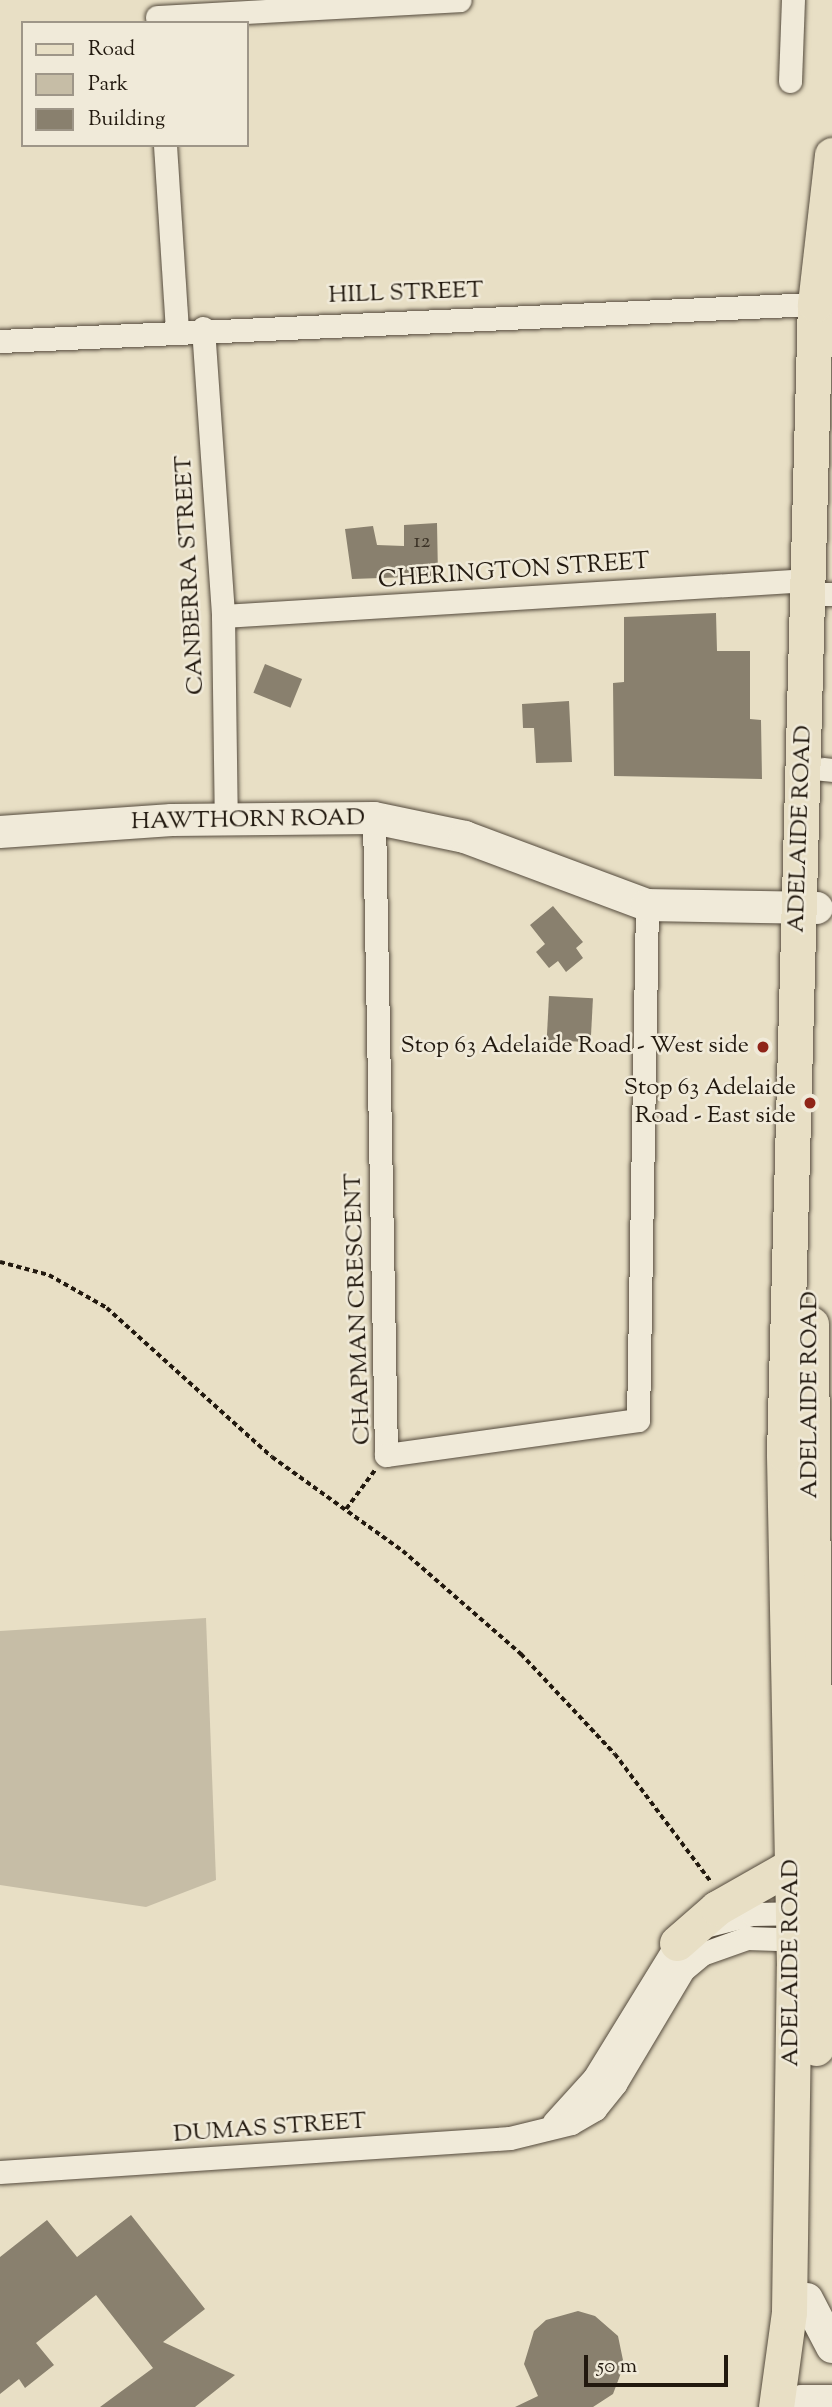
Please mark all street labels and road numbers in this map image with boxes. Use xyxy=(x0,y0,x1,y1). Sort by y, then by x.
street label: HILL STREET xyxy=(328,277,484,311)
street label: CANBERRA STREET xyxy=(170,454,212,696)
street label: CHERINGTON STREET xyxy=(377,548,651,596)
street label: ADELAIDE ROAD xyxy=(783,725,819,933)
street label: HAWTHORN ROAD xyxy=(131,805,365,837)
street label: CHAPMAN CRESCENT xyxy=(340,1173,378,1445)
street label: ADELAIDE ROAD xyxy=(797,1291,825,1499)
street label: ADELAIDE ROAD xyxy=(778,1859,806,2067)
street label: DUMAS STREET xyxy=(173,2108,367,2150)

